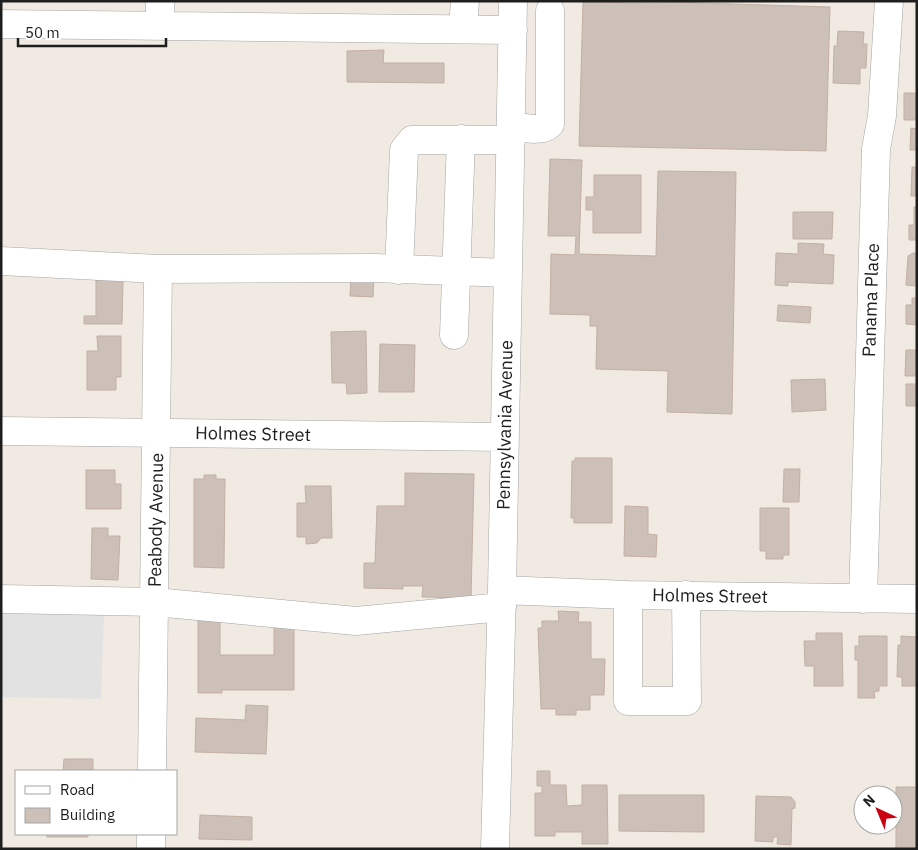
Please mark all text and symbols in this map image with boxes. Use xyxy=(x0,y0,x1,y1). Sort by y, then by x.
scale bar xyxy=(18,15,165,47)
text: 50 m xyxy=(25,23,60,42)
street label: Panama Place xyxy=(857,243,884,357)
street label: Pennsylvania Avenue xyxy=(492,340,517,510)
street label: Holmes Street xyxy=(195,421,311,446)
street label: Peabody Avenue xyxy=(143,453,168,587)
street label: Holmes Street xyxy=(652,583,768,608)
legend xyxy=(15,770,178,835)
text: Road xyxy=(60,780,95,799)
north arrow xyxy=(853,785,903,835)
text: N xyxy=(859,791,879,811)
text: Building xyxy=(60,805,115,824)

